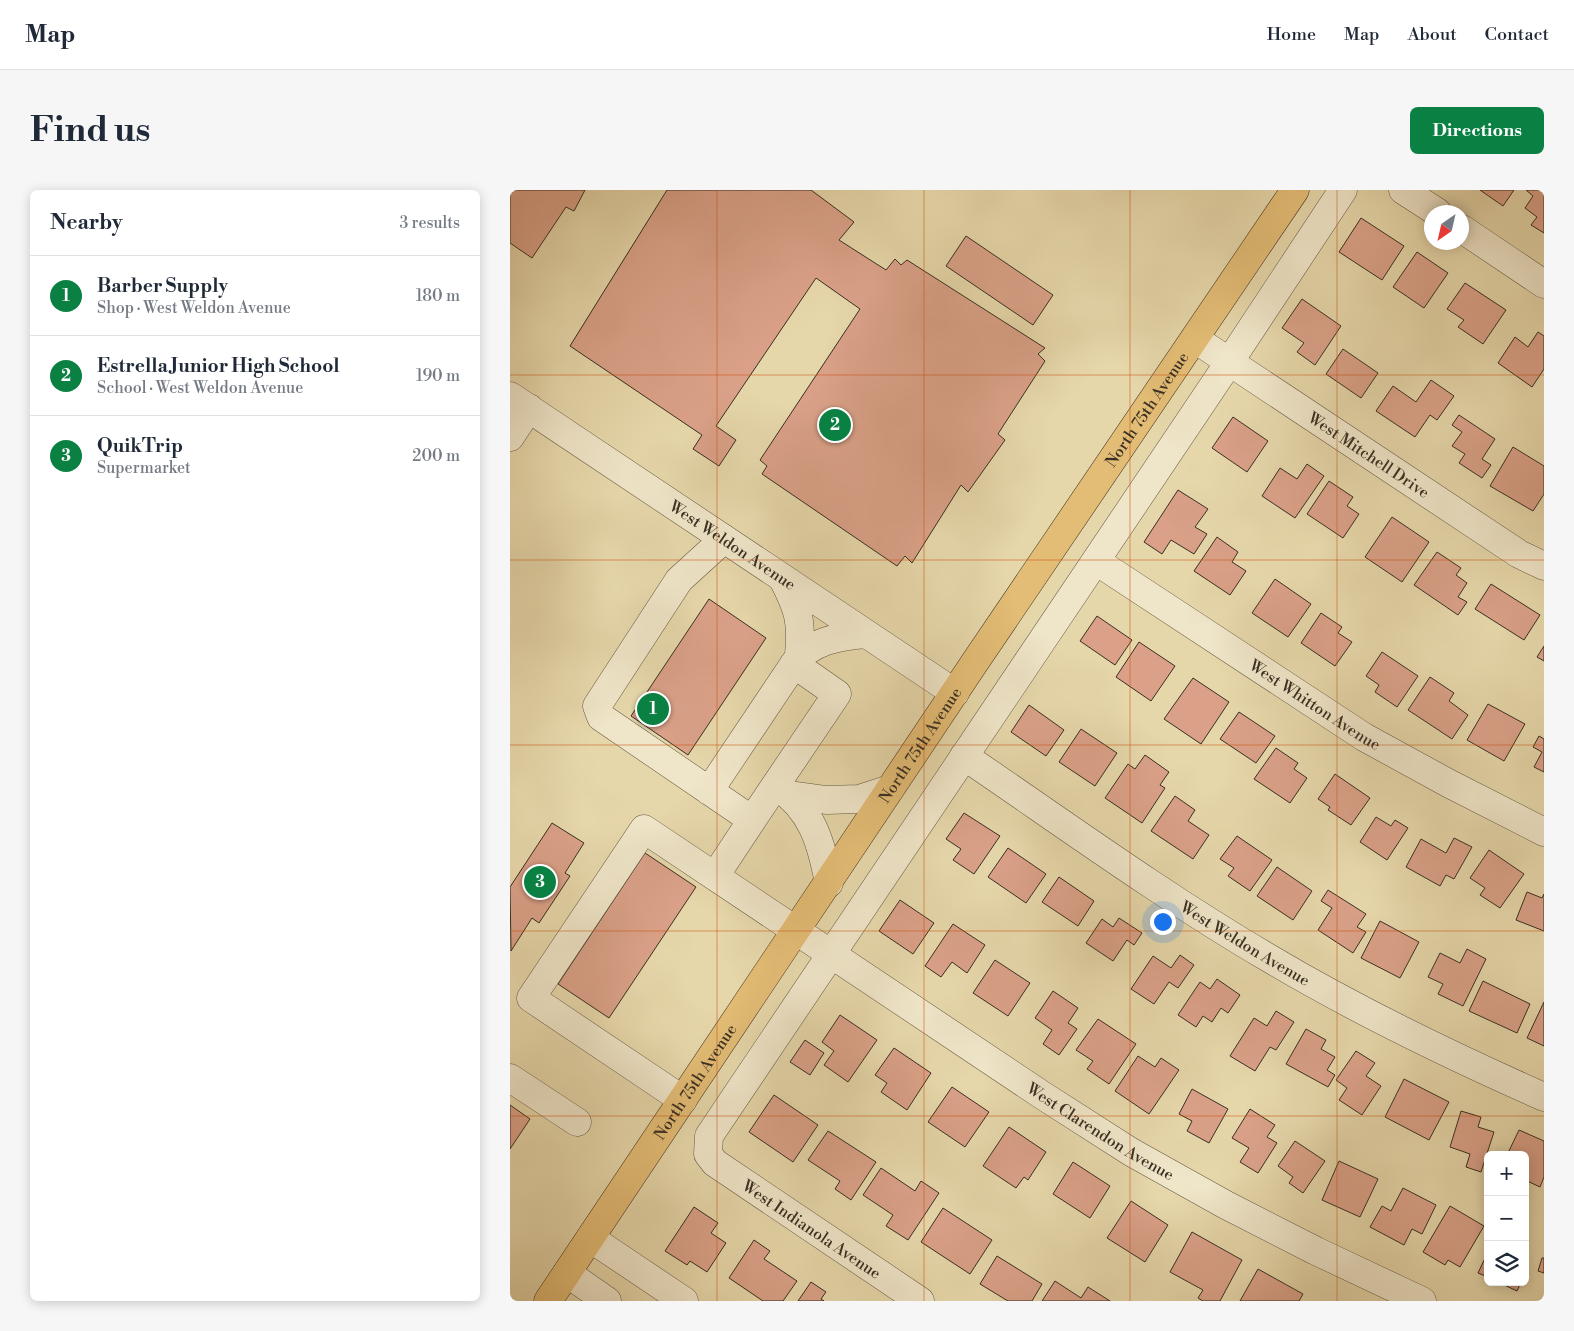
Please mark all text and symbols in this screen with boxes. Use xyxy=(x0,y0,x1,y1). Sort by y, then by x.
text: Map xyxy=(25,20,75,50)
text: Home xyxy=(1267,23,1316,46)
text: Map xyxy=(1344,23,1380,46)
text: About xyxy=(1408,23,1457,46)
text: Contact xyxy=(1485,23,1549,46)
button: Directions xyxy=(1410,107,1544,154)
text: Find us xyxy=(30,109,150,152)
north arrow xyxy=(1424,205,1469,250)
text: Nearby xyxy=(50,210,123,236)
text: 3 results xyxy=(399,213,460,233)
text: Barber Supply xyxy=(97,274,228,298)
text: 1 xyxy=(62,286,70,306)
text: 180 m xyxy=(416,286,460,306)
text: Shop · West Weldon Avenue xyxy=(97,298,291,318)
street label: North 75th Avenue xyxy=(1101,348,1193,471)
text: Estrella Junior High School xyxy=(97,354,340,378)
text: 2 xyxy=(61,366,71,386)
text: 190 m xyxy=(416,366,460,386)
text: School · West Weldon Avenue xyxy=(97,378,303,398)
pin: 2 xyxy=(819,406,851,444)
street label: West Mitchell Drive xyxy=(1303,407,1433,503)
text: QuikTrip xyxy=(97,434,183,458)
text: 3 xyxy=(61,446,71,466)
text: 200 m xyxy=(412,446,460,466)
text: Supermarket xyxy=(97,458,191,478)
street label: West Weldon Avenue xyxy=(665,496,799,595)
street label: West Whitton Avenue xyxy=(1244,655,1384,755)
street label: North 75th Avenue xyxy=(875,684,966,807)
pin: 1 xyxy=(637,690,669,728)
pin: 3 xyxy=(524,863,556,901)
street label: West Weldon Avenue xyxy=(1176,896,1313,991)
your location xyxy=(1150,909,1176,935)
street label: North 75th Avenue xyxy=(650,1020,741,1144)
street label: West Clarendon Avenue xyxy=(1022,1078,1177,1185)
map controls xyxy=(1484,1151,1529,1286)
button: + xyxy=(1484,1151,1529,1196)
street label: West Indianola Avenue xyxy=(737,1175,885,1284)
button: − xyxy=(1484,1196,1529,1241)
button: layers xyxy=(1484,1241,1529,1286)

